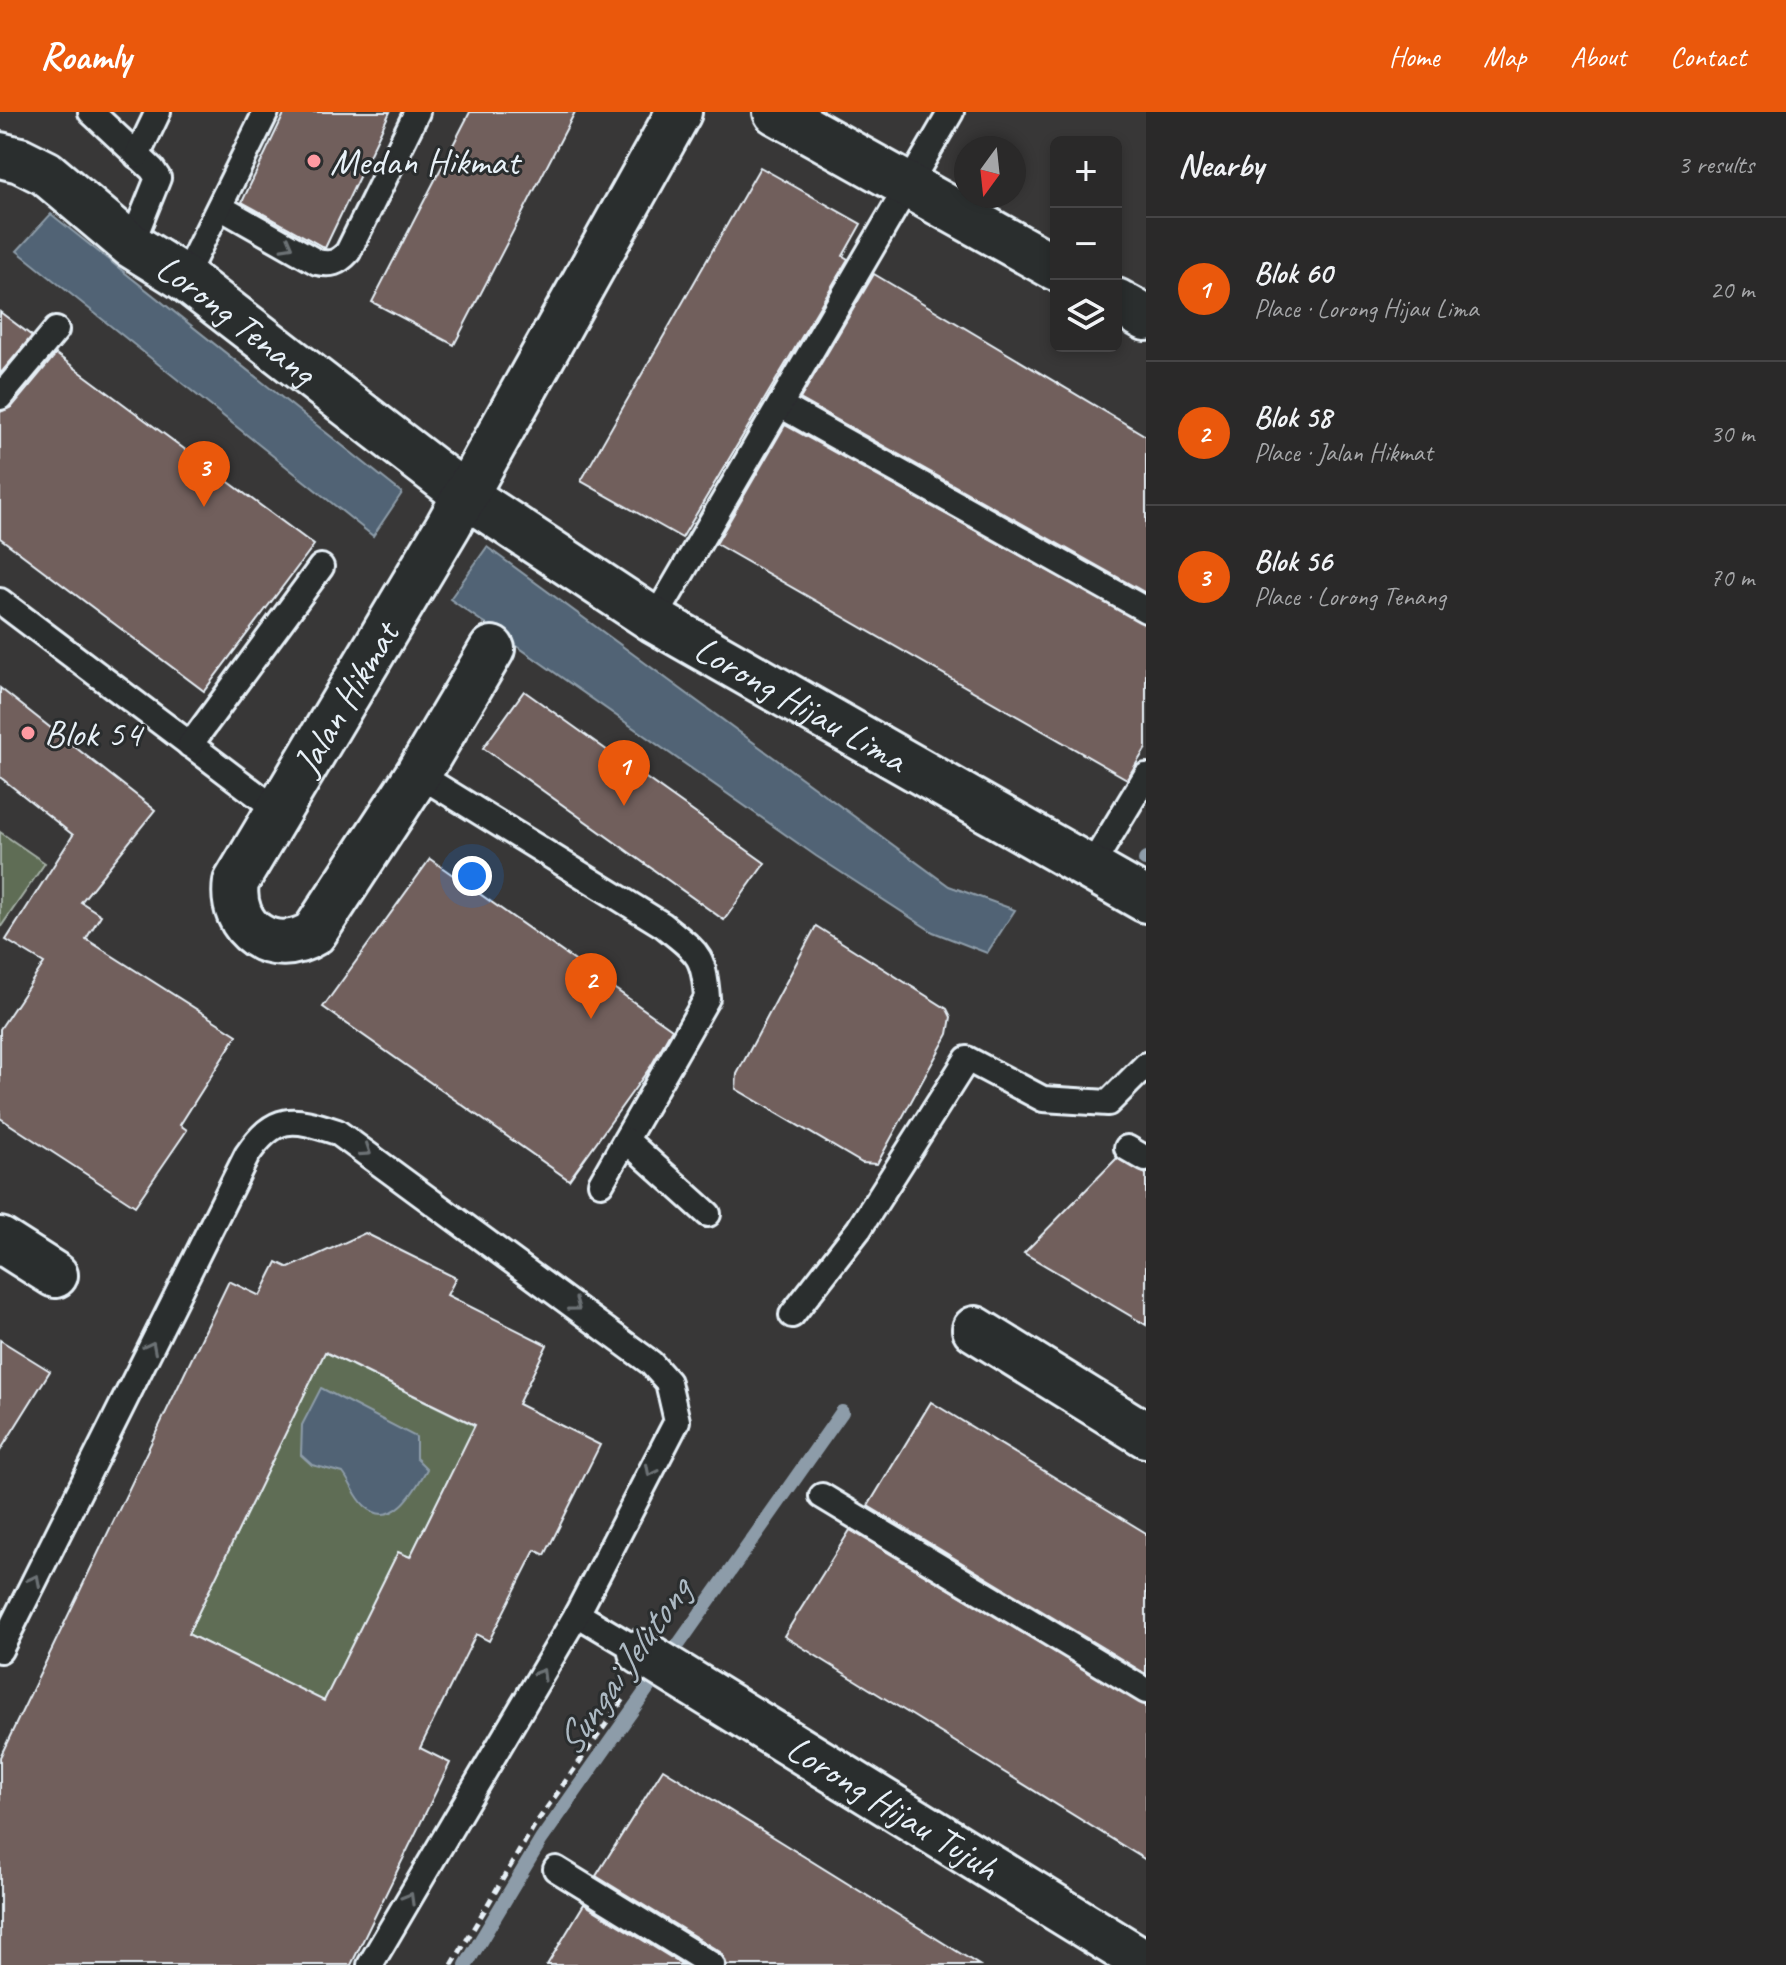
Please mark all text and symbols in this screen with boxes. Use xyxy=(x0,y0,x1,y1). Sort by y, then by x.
text: Roamly xyxy=(40,33,131,80)
text: Home xyxy=(1389,39,1439,74)
text: Map xyxy=(1483,39,1526,74)
text: About xyxy=(1570,39,1626,74)
text: Contact xyxy=(1670,39,1746,74)
north arrow xyxy=(954,136,1026,208)
map controls xyxy=(1050,136,1122,352)
button: + xyxy=(1050,136,1122,208)
place label: Medan Hikmat xyxy=(330,138,522,185)
text: Nearby xyxy=(1178,143,1264,186)
text: 3 results xyxy=(1678,148,1754,181)
marker: Medan Hikmat xyxy=(305,152,323,170)
button: − xyxy=(1050,208,1122,280)
one-way arrow xyxy=(279,235,293,251)
street label: Lorong Tenang xyxy=(148,243,328,396)
text: Blok 60 xyxy=(1254,254,1332,292)
text: 1 xyxy=(1198,273,1210,306)
text: 20 m xyxy=(1710,273,1754,306)
button: layers xyxy=(1050,280,1122,352)
text: Place · Lorong Hijau Lima xyxy=(1254,292,1478,325)
text: Blok 58 xyxy=(1254,398,1331,436)
text: 2 xyxy=(1198,417,1210,450)
text: 30 m xyxy=(1710,417,1754,450)
text: Place · Jalan Hikmat xyxy=(1254,436,1433,469)
pin: 3 xyxy=(178,441,230,507)
text: Blok 56 xyxy=(1254,542,1332,580)
text: 3 xyxy=(1198,561,1210,594)
text: 70 m xyxy=(1710,561,1754,594)
text: Place · Lorong Tenang xyxy=(1254,580,1446,613)
street label: Jalan Hikmat xyxy=(281,611,411,784)
street label: Lorong Hijau Lima xyxy=(687,625,917,783)
place label: Blok 54 xyxy=(44,710,145,757)
marker: Blok 54 xyxy=(19,724,37,742)
pin: 1 xyxy=(598,740,650,806)
your location xyxy=(452,856,492,896)
pin: 2 xyxy=(565,953,617,1019)
one-way arrow xyxy=(357,1141,371,1156)
one-way arrow xyxy=(566,1296,581,1311)
one-way arrow xyxy=(141,1341,157,1356)
one-way arrow xyxy=(645,1463,661,1478)
water label: Sungai Jelutong xyxy=(544,1565,705,1765)
one-way arrow xyxy=(25,1573,41,1588)
one-way arrow xyxy=(531,1668,547,1683)
street label: Lorong Hijau Tujuh xyxy=(778,1724,1008,1891)
one-way arrow xyxy=(399,1892,415,1907)

